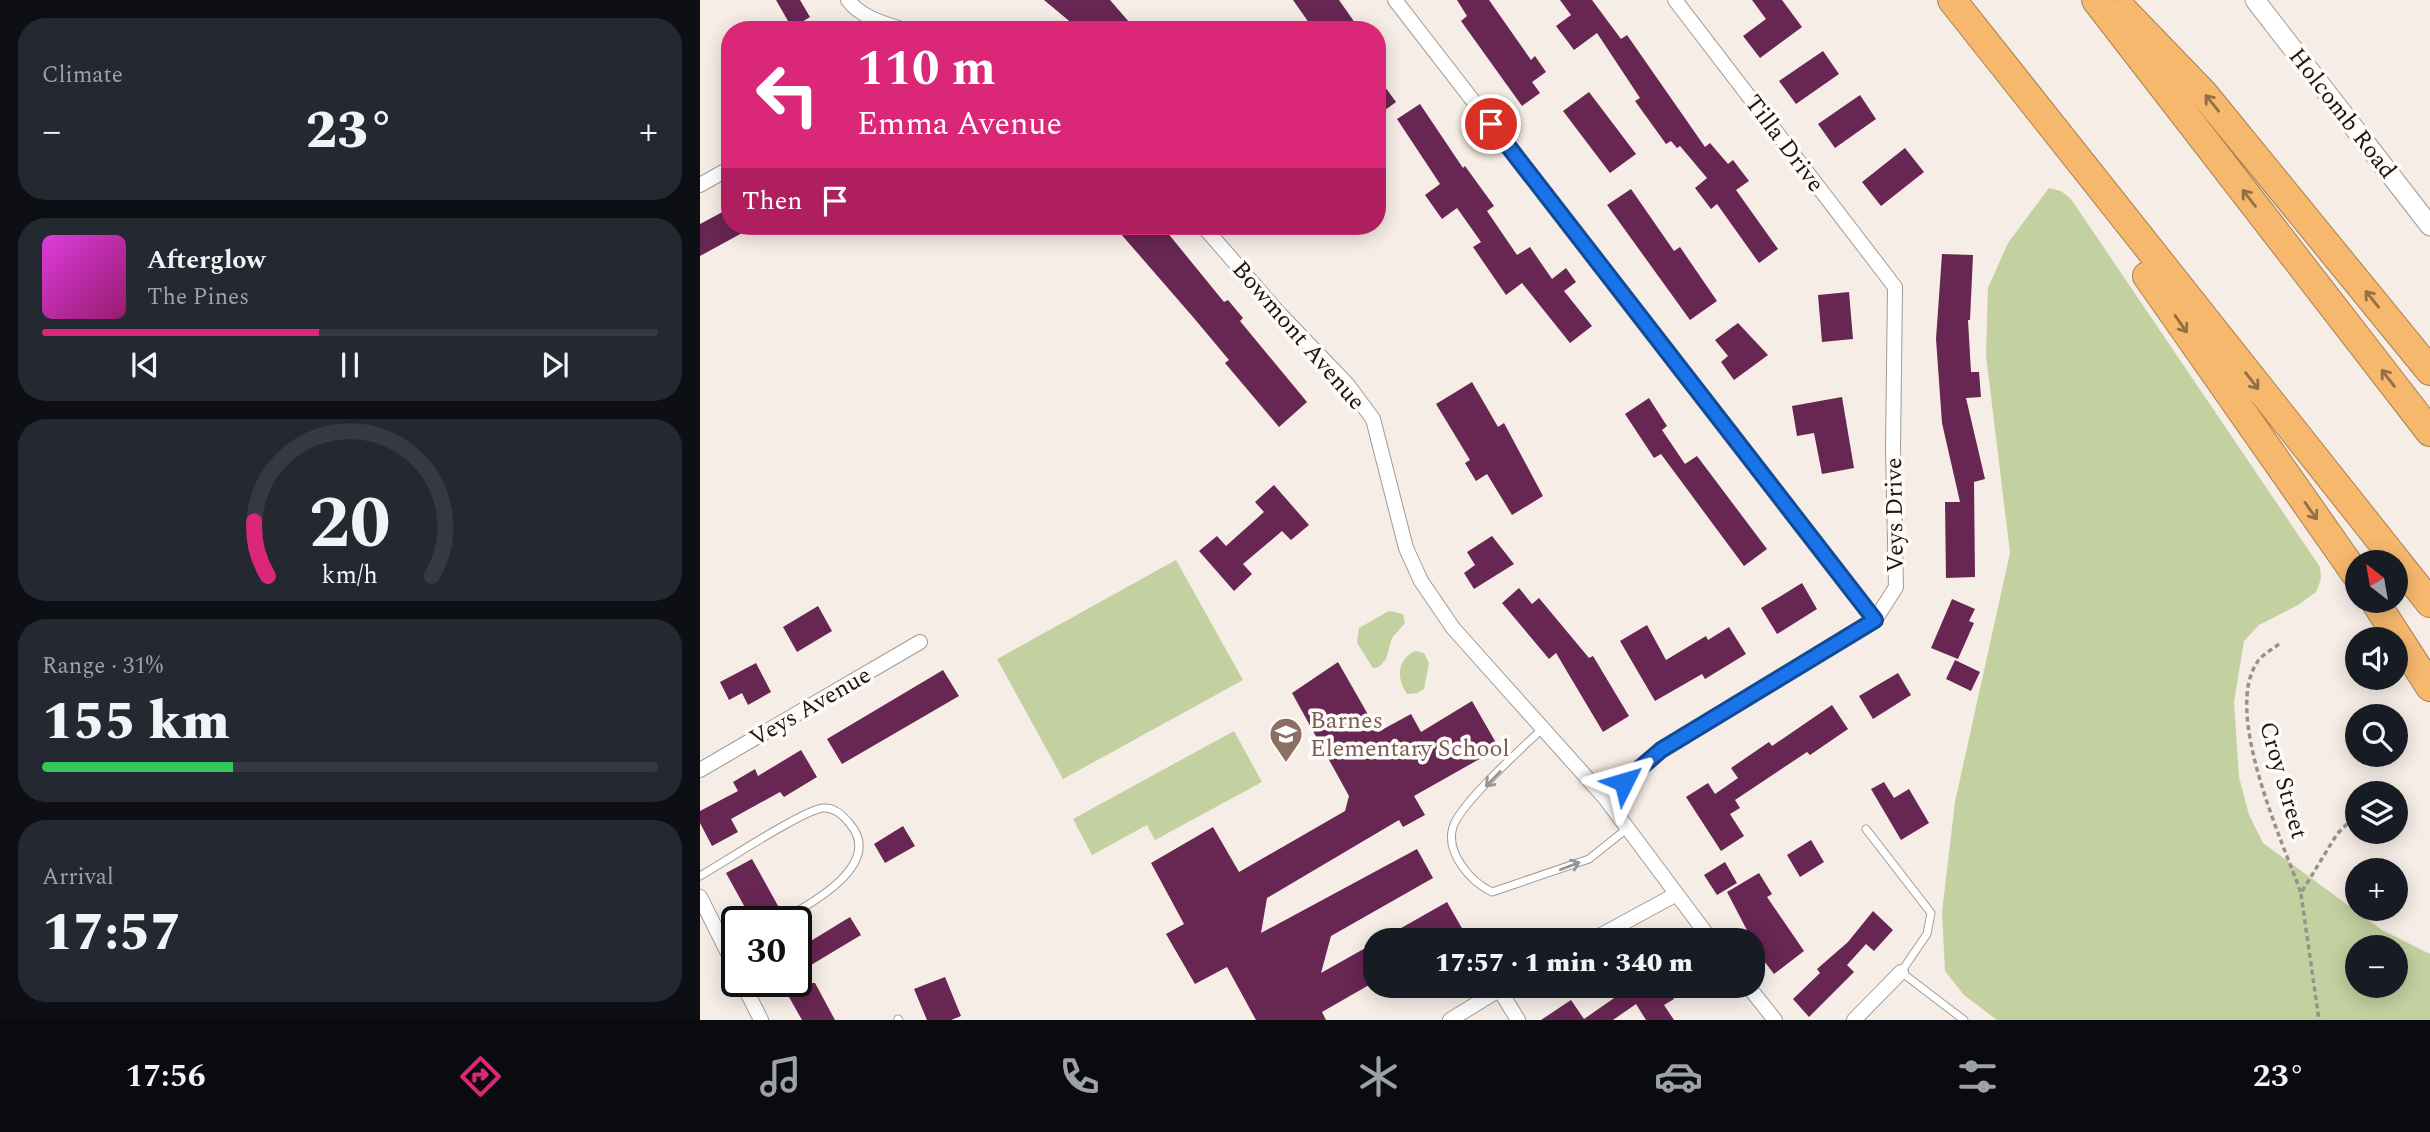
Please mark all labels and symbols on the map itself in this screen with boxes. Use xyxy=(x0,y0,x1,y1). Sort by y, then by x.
street label: Holcomb Road xyxy=(2279,40,2405,187)
street label: Tilla Drive xyxy=(1735,87,1833,200)
pin xyxy=(1461,94,1521,154)
one-way arrow xyxy=(2205,95,2220,113)
one-way arrow xyxy=(2242,189,2257,207)
street label: Bowmont Avenue xyxy=(1223,253,1374,419)
one-way arrow xyxy=(2364,290,2379,308)
one-way arrow xyxy=(2174,314,2188,334)
one-way arrow xyxy=(2381,369,2396,387)
one-way arrow xyxy=(2244,371,2259,390)
street label: Veys Drive xyxy=(1876,457,1914,573)
one-way arrow xyxy=(2304,501,2318,520)
north arrow xyxy=(2345,550,2408,612)
street label: Veys Avenue xyxy=(743,657,878,756)
place label: Barnes Elementary School xyxy=(1310,703,1510,767)
school or university icon: Barnes Elementary School xyxy=(1267,715,1305,764)
street label: Croy Street xyxy=(2249,717,2317,843)
position arrow xyxy=(1587,745,1661,819)
one-way arrow xyxy=(1485,770,1502,787)
one-way arrow xyxy=(1559,858,1580,871)
speed limit sign: 30 xyxy=(721,906,812,997)

